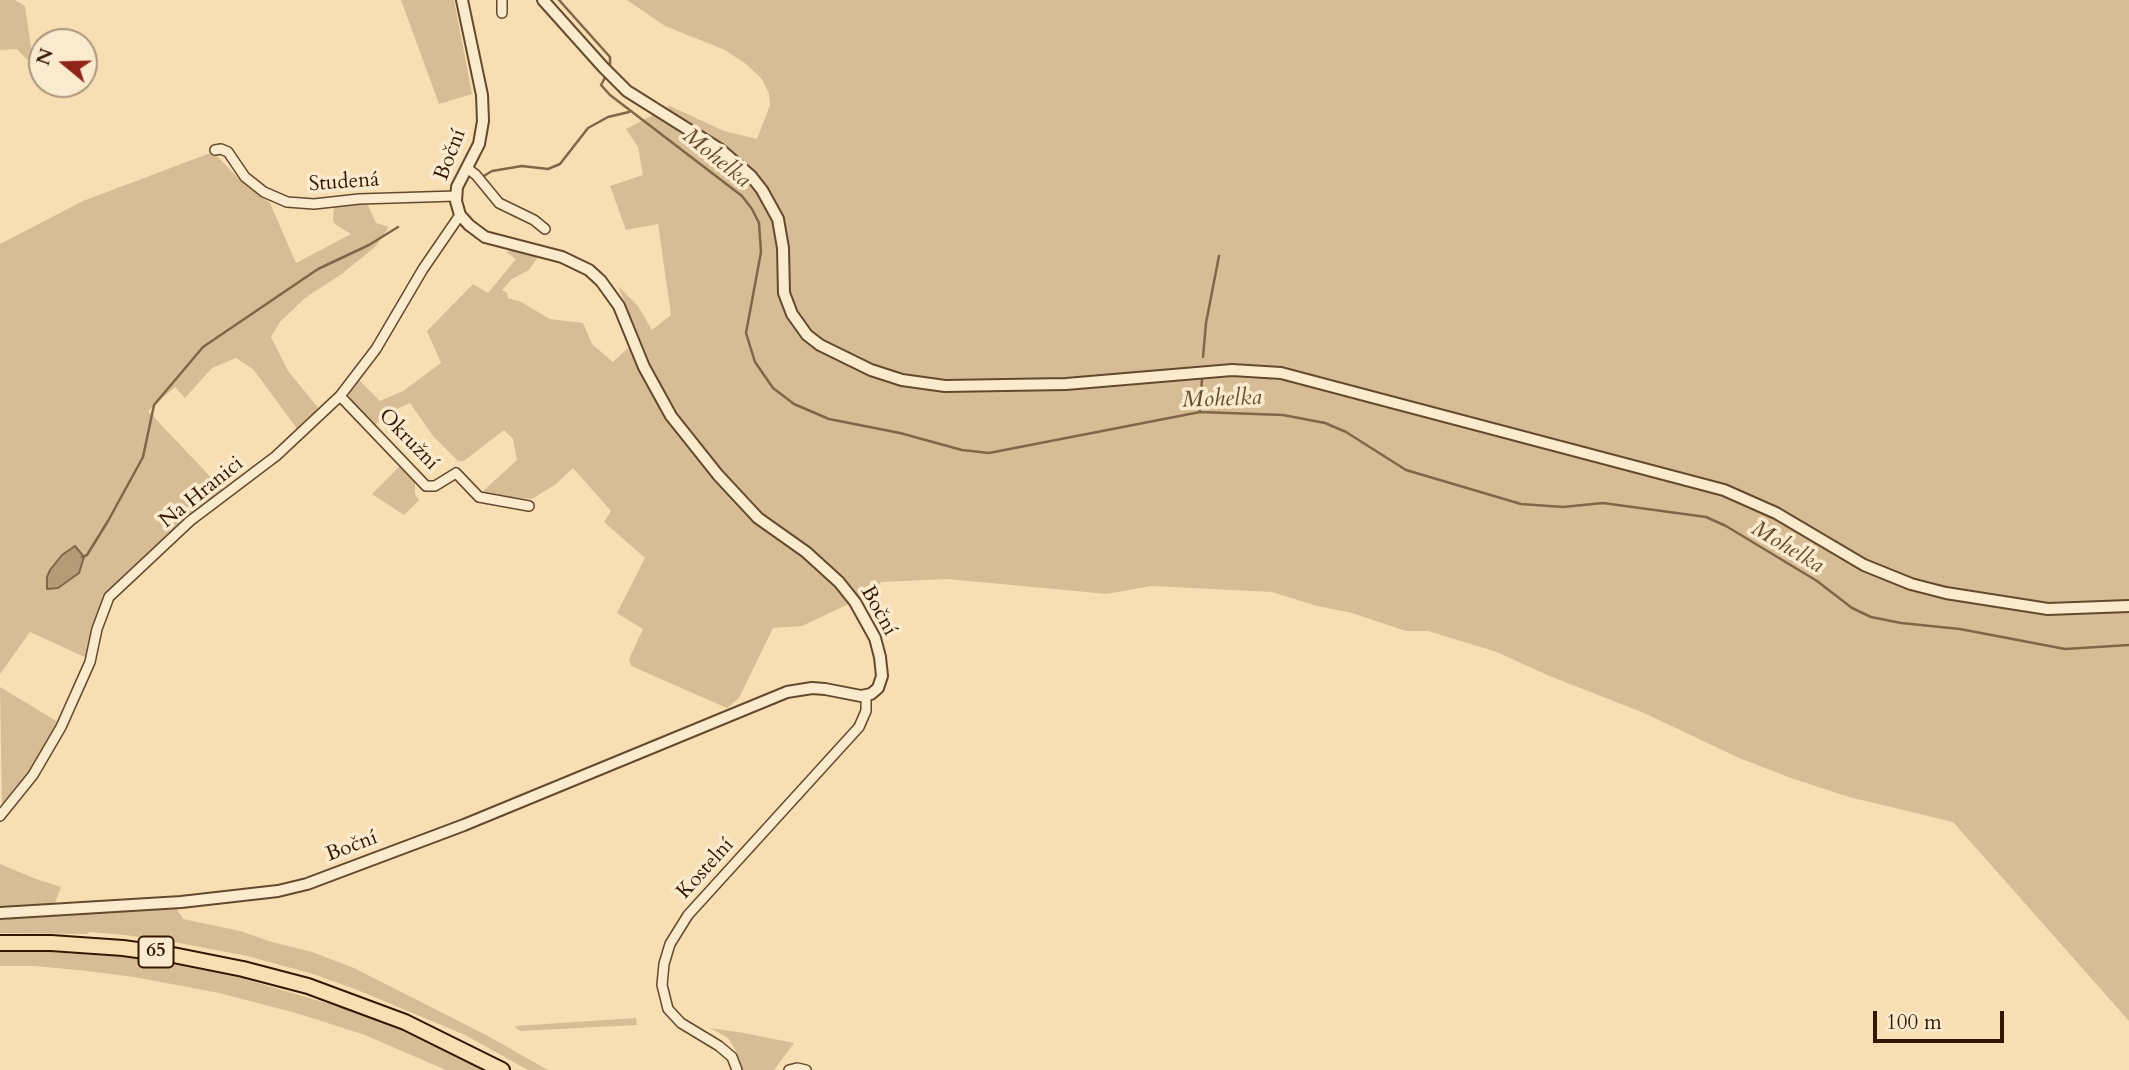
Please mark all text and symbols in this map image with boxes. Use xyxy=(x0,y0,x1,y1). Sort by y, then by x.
north arrow xyxy=(28,28,98,98)
text: N xyxy=(30,45,60,69)
water label: Mohelka xyxy=(676,123,756,195)
street label: Boční xyxy=(430,126,472,184)
street label: Studená xyxy=(308,168,380,198)
water label: Mohelka xyxy=(1182,385,1262,415)
street label: Okružní xyxy=(373,404,443,476)
street label: Na Hranici xyxy=(155,452,249,534)
water label: Mohelka xyxy=(1746,516,1828,580)
street label: Boční xyxy=(854,582,902,640)
street label: Boční xyxy=(323,826,381,868)
street label: Kostelní xyxy=(672,833,740,905)
road number: 65 xyxy=(138,936,174,968)
scale bar xyxy=(1877,996,2008,1040)
text: 100 m xyxy=(1886,1008,1942,1037)

